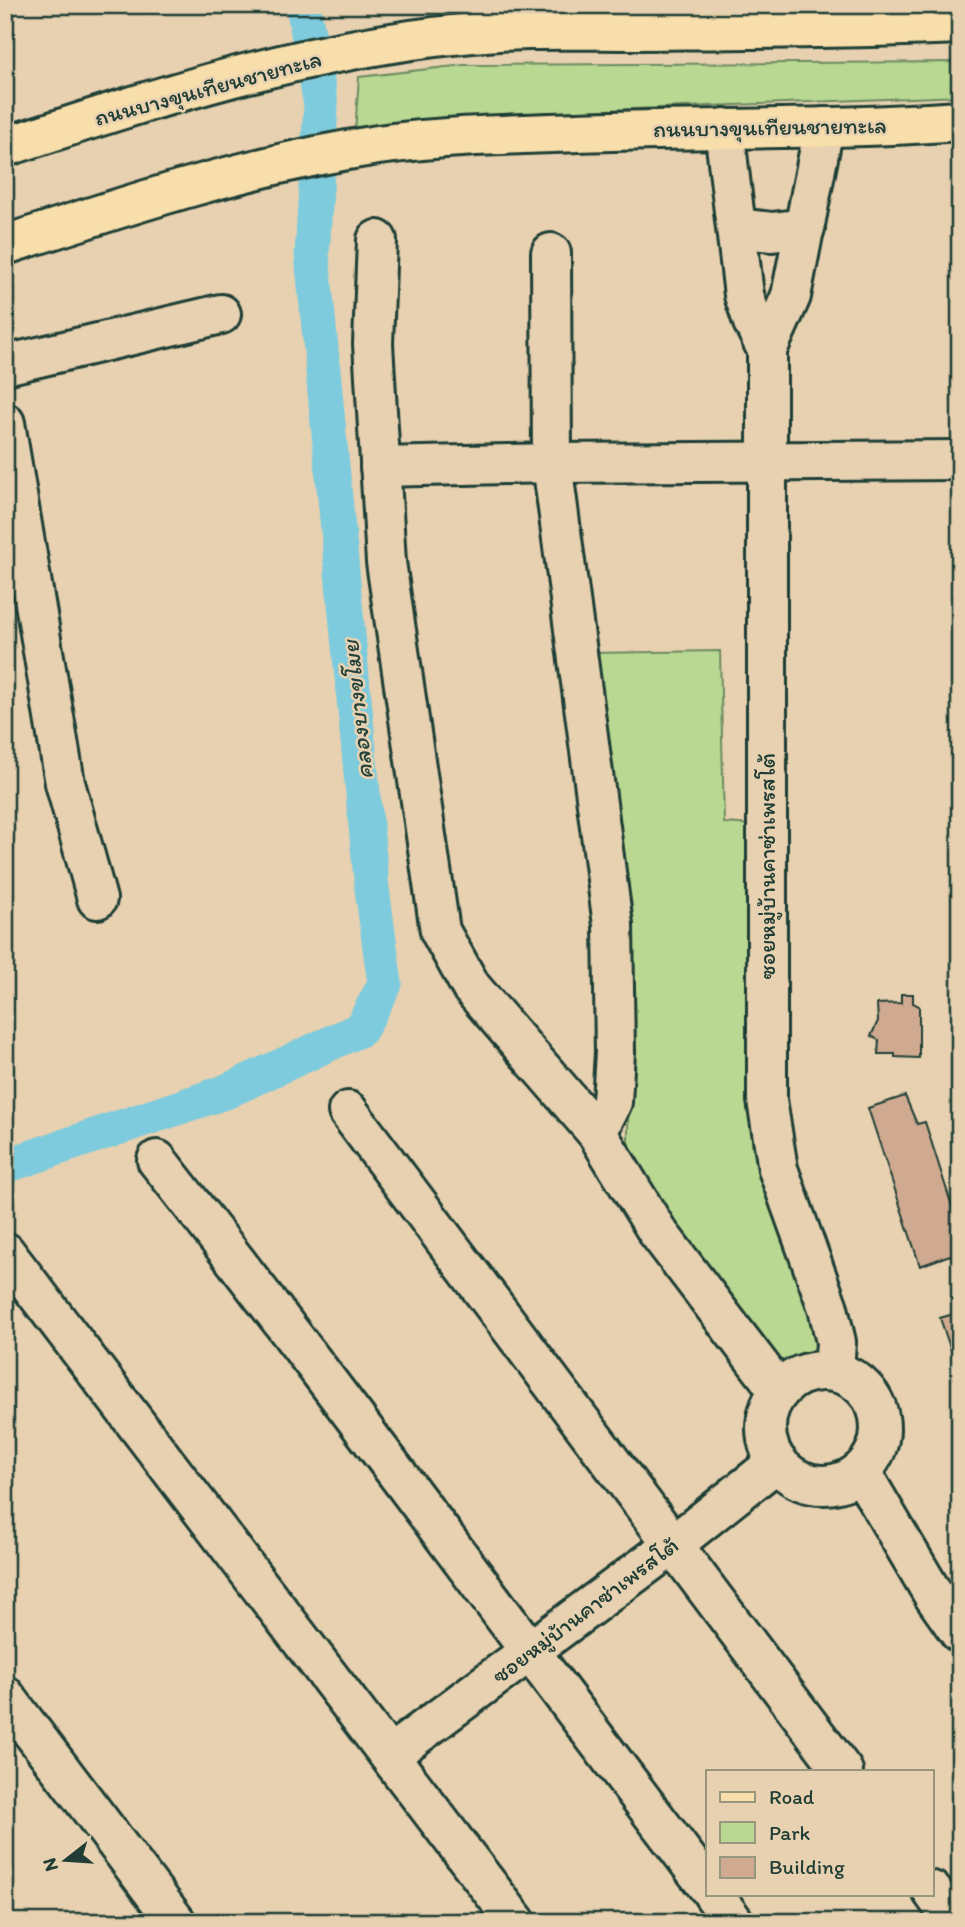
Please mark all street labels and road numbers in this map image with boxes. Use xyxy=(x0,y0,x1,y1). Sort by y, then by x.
street label: ถนนบางขุนเทียนชายทะเล xyxy=(91,44,325,134)
street label: ถนนบางขุนเทียนชายทะเล xyxy=(653,111,887,145)
street label: ซอยหมู่บ้านคาซ่าเพรสโต้ xyxy=(753,753,783,979)
street label: ซอยหมู่บ้านคาซ่าเพรสโต้ xyxy=(486,1531,685,1691)

